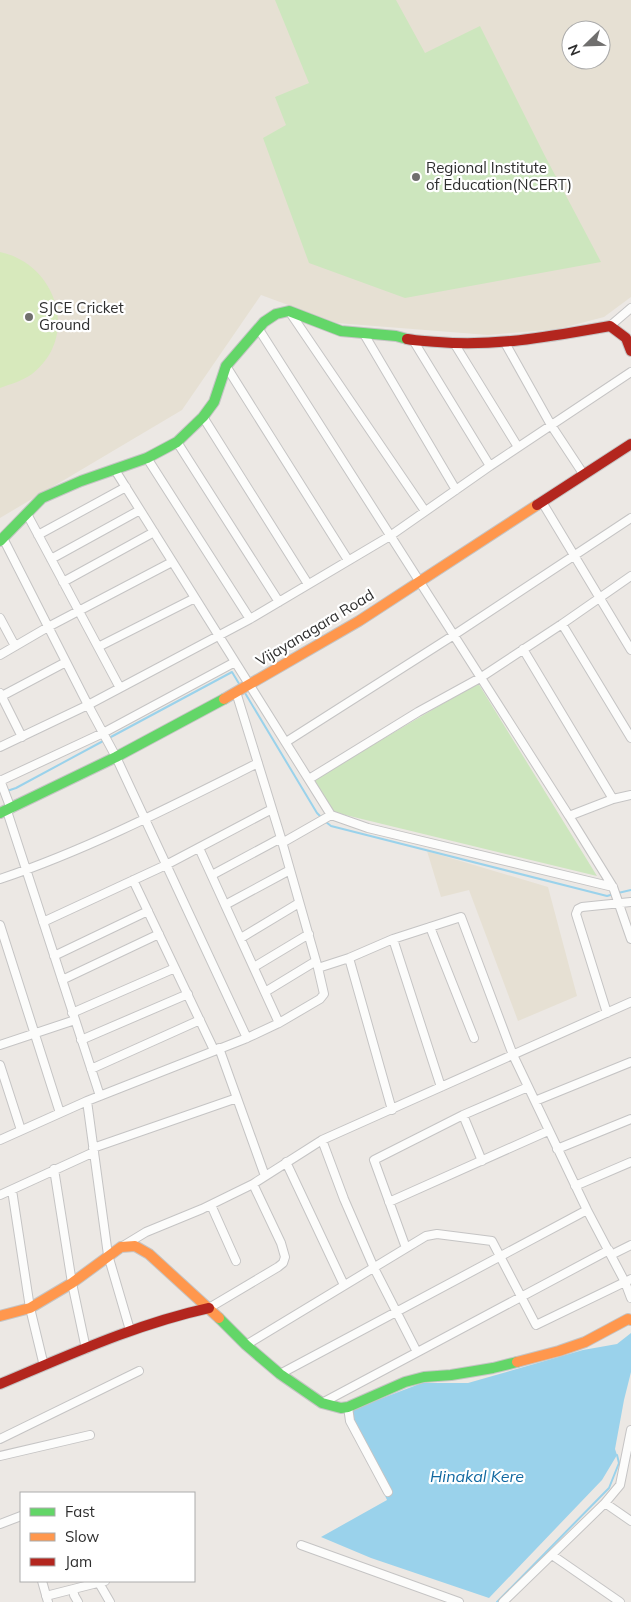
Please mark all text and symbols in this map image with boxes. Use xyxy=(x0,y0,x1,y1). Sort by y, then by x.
north arrow xyxy=(561,20,611,70)
text: N xyxy=(564,42,584,58)
place label: Regional Institute of Education(NCERT) xyxy=(426,158,572,194)
marker: Regional Institute of Education(NCERT) xyxy=(410,171,422,183)
place label: SJCE Cricket Ground xyxy=(39,298,124,334)
marker: SJCE Cricket Ground xyxy=(23,311,35,323)
street label: Vijayanagara Road xyxy=(252,585,377,670)
water label: Hinakal Kere xyxy=(430,1466,524,1486)
legend xyxy=(20,1492,195,1582)
text: Fast xyxy=(65,1502,95,1521)
text: Slow xyxy=(65,1527,99,1546)
text: Jam xyxy=(65,1552,92,1571)

